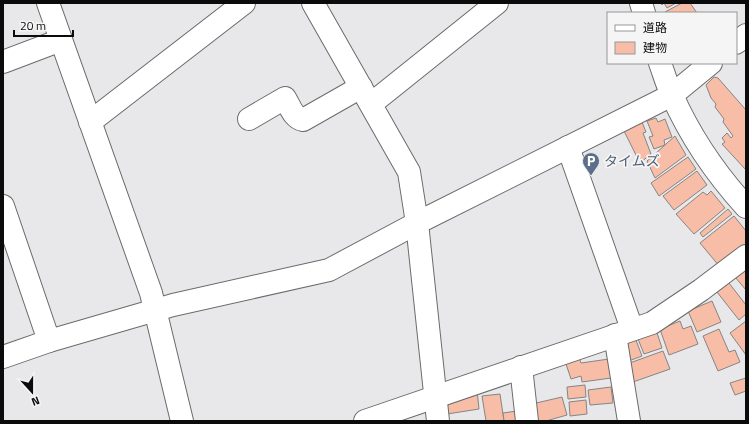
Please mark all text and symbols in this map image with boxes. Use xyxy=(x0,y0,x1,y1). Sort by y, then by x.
scale bar xyxy=(14,12,73,38)
legend xyxy=(607,12,737,64)
text: 20 m xyxy=(20,16,46,35)
text: 道路 xyxy=(643,18,667,37)
text: 建物 xyxy=(643,38,667,57)
place label: タイムズ xyxy=(604,150,660,171)
parking icon: タイムズ xyxy=(581,151,601,176)
north arrow xyxy=(12,372,52,412)
text: N xyxy=(29,393,42,410)

